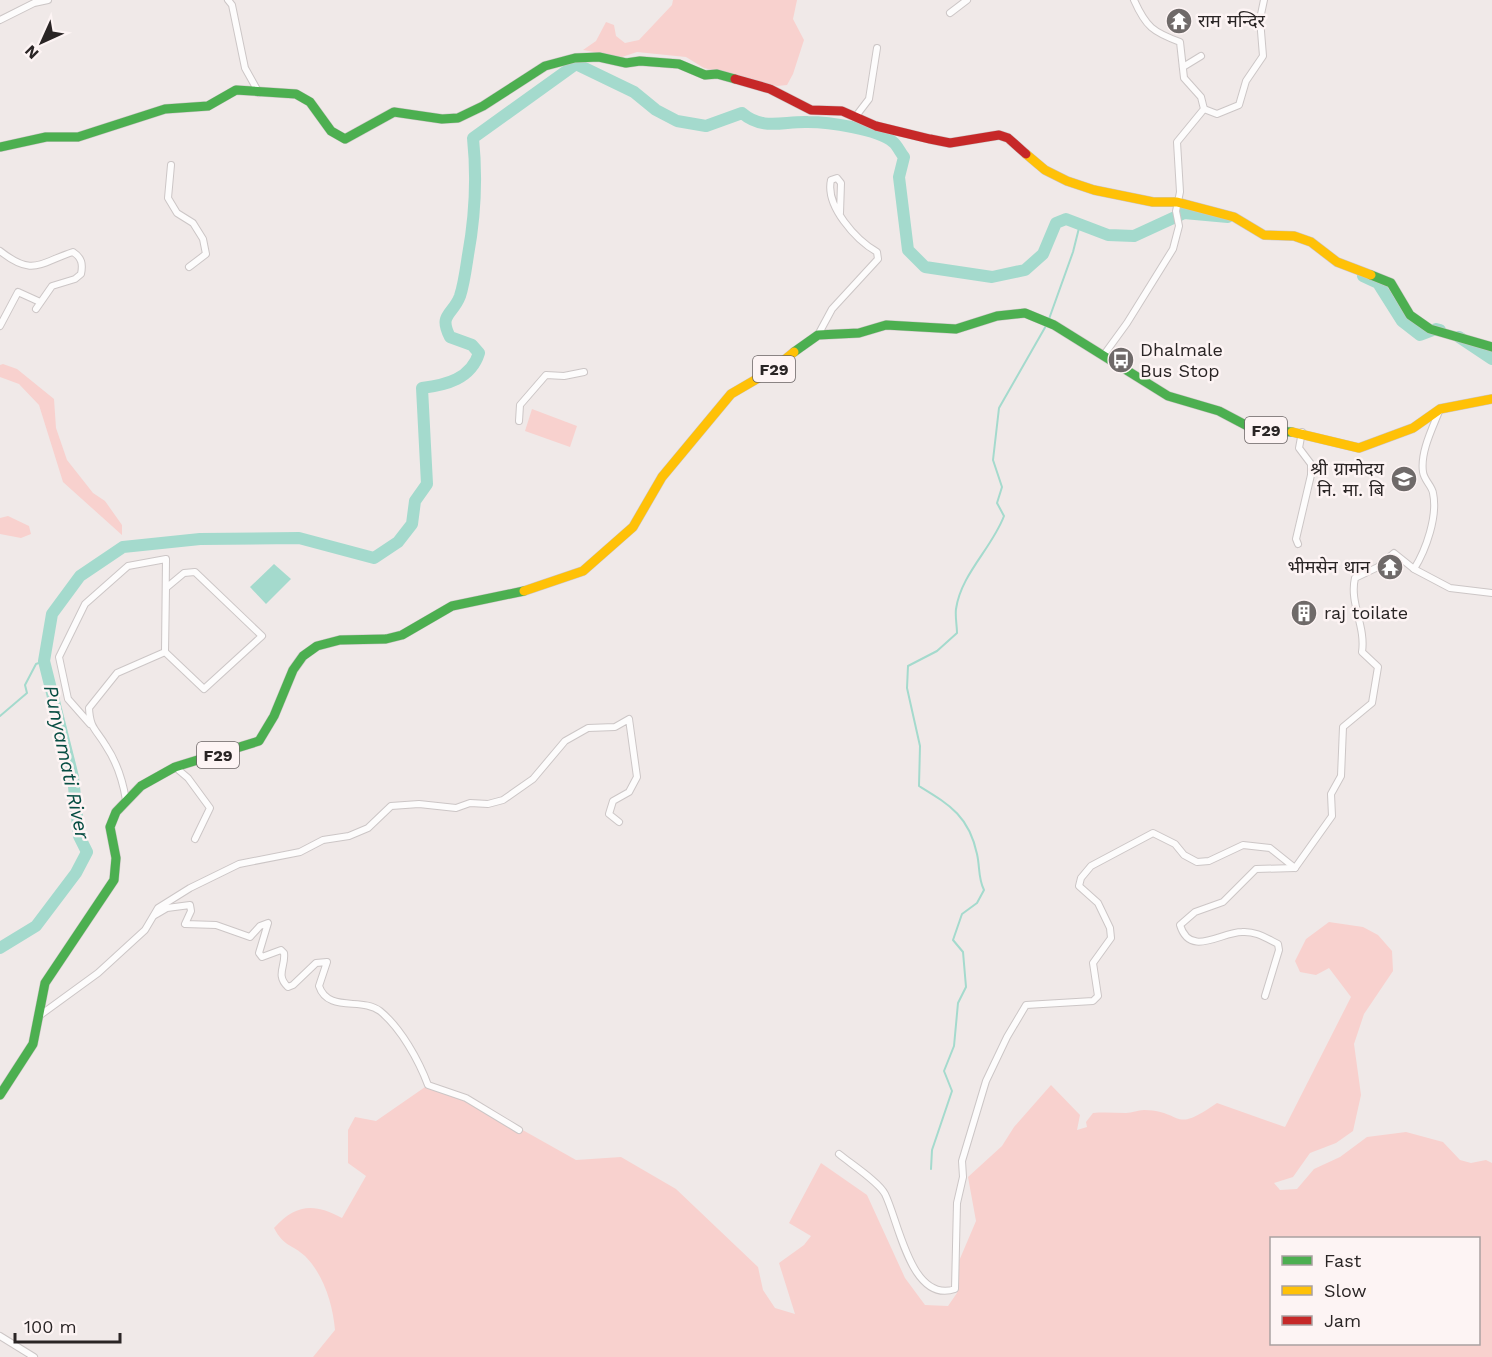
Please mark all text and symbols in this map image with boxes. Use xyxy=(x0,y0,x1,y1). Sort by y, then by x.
temple icon: राम मन्दिर xyxy=(1164,6,1194,36)
place label: राम मन्दिर xyxy=(1198,10,1265,31)
north arrow xyxy=(12,12,72,72)
text: N xyxy=(21,41,43,63)
place label: Dhalmale Bus Stop xyxy=(1140,339,1223,381)
bus stop icon: Dhalmale Bus Stop xyxy=(1106,345,1136,375)
road number: F29 xyxy=(753,356,795,382)
road number: F29 xyxy=(1245,417,1287,443)
place label: श्री ग्रामोदय नि. मा. बि xyxy=(1310,458,1385,500)
school or university icon: श्री ग्रामोदय नि. मा. बि xyxy=(1389,464,1419,494)
temple icon: भीमसेन थान xyxy=(1375,552,1405,582)
place label: भीमसेन थान xyxy=(1287,556,1371,577)
building icon: raj toilate xyxy=(1289,598,1319,628)
place label: raj toilate xyxy=(1324,602,1408,623)
water label: Punyamati River xyxy=(39,683,95,842)
road number: F29 xyxy=(197,742,239,768)
legend xyxy=(1270,1237,1480,1345)
text: Fast xyxy=(1324,1250,1362,1271)
text: Slow xyxy=(1324,1280,1367,1301)
scale bar xyxy=(15,1306,120,1344)
text: Jam xyxy=(1324,1310,1361,1331)
text: 100 m xyxy=(24,1316,77,1337)

